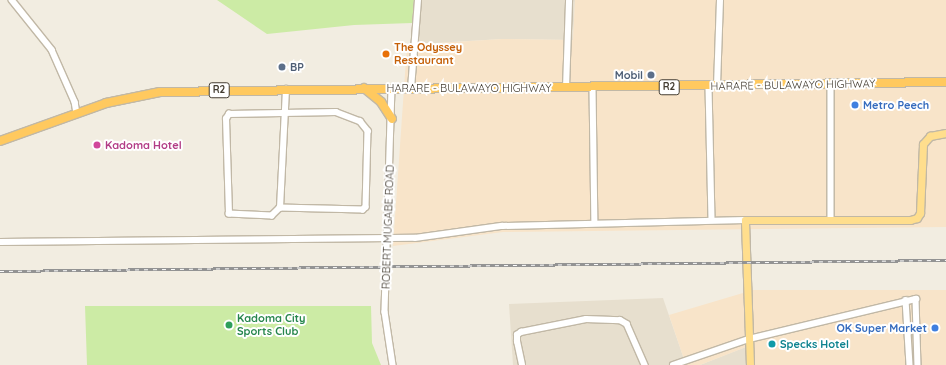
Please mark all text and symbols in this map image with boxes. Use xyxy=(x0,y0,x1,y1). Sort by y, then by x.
place label: The Odyssey Restaurant xyxy=(394,41,462,67)
marker: The Odyssey Restaurant xyxy=(381,49,391,59)
place label: BP xyxy=(290,60,304,74)
marker: BP xyxy=(277,62,287,72)
place label: Mobil xyxy=(615,68,643,82)
marker: Mobil xyxy=(646,70,656,80)
street label: HARARE - BULAWAYO HIGHWAY xyxy=(710,77,876,93)
road number: R2 xyxy=(658,79,680,95)
street label: HARARE - BULAWAYO HIGHWAY xyxy=(387,81,551,95)
road number: R2 xyxy=(208,82,230,98)
place label: Metro Peech xyxy=(863,98,929,112)
marker: Metro Peech xyxy=(850,100,860,110)
place label: Kadoma Hotel xyxy=(105,138,182,152)
marker: Kadoma Hotel xyxy=(92,140,102,150)
street label: ROBERT MUGABE ROAD xyxy=(379,164,397,290)
place label: Kadoma City Sports Club xyxy=(237,312,305,338)
marker: Kadoma City Sports Club xyxy=(224,320,234,330)
place label: OK Super Market xyxy=(836,321,927,335)
marker: OK Super Market xyxy=(930,323,940,333)
place label: Specks Hotel xyxy=(780,337,849,351)
marker: Specks Hotel xyxy=(767,339,777,349)

